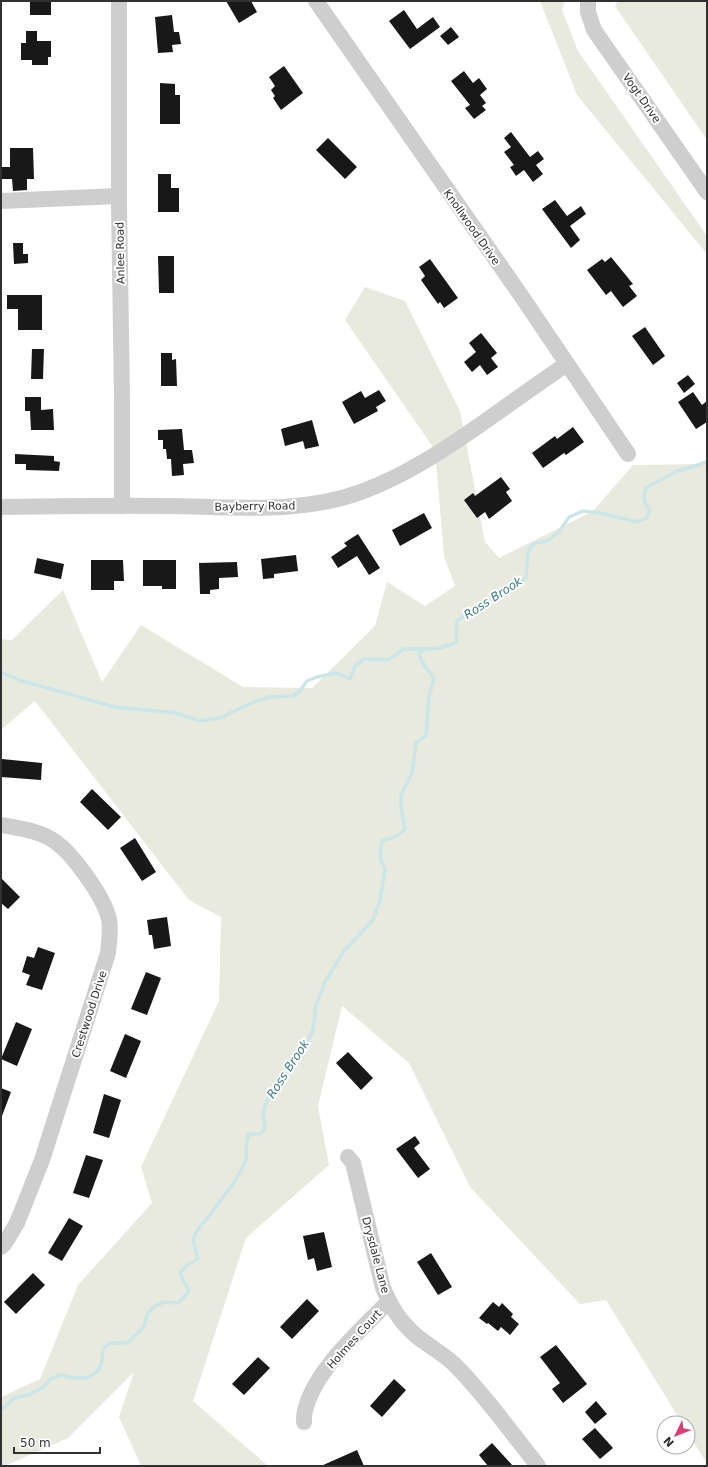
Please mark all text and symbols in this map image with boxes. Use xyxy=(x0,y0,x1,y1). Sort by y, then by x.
street label: Vogt Drive xyxy=(620,71,664,126)
street label: Knollwood Drive xyxy=(441,187,503,268)
street label: Anlee Road xyxy=(113,222,128,284)
street label: Bayberry Road xyxy=(214,499,296,514)
water label: Ross Brook xyxy=(461,573,526,622)
street label: Crestwood Drive xyxy=(69,969,110,1059)
water label: Ross Brook xyxy=(264,1036,313,1101)
street label: Drysdale Lane xyxy=(359,1215,392,1295)
street label: Holmes Court xyxy=(324,1307,385,1372)
north arrow xyxy=(656,1415,696,1455)
scale bar xyxy=(14,1429,100,1455)
text: N xyxy=(661,1434,677,1449)
text: 50 m xyxy=(20,1436,51,1450)

